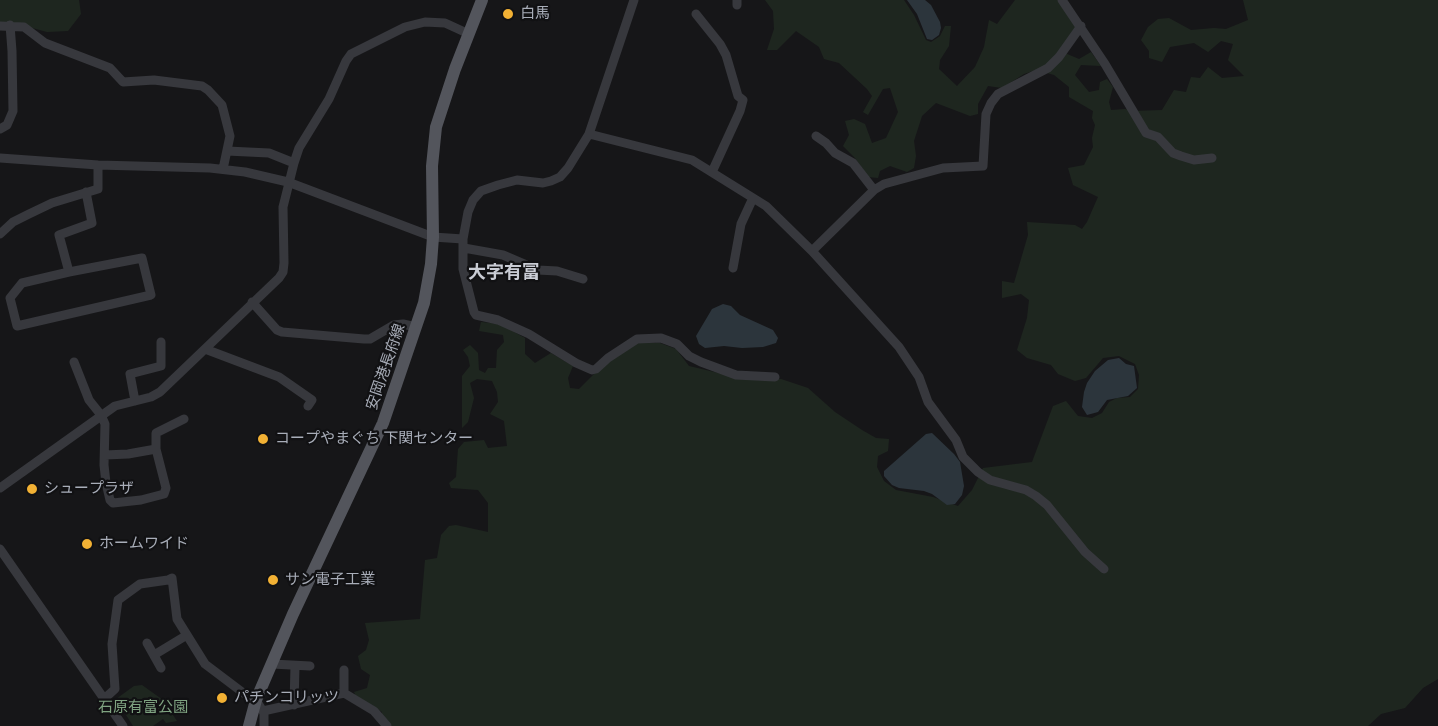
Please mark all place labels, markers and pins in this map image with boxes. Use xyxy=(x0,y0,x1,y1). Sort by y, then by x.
place label: 白馬 xyxy=(520,5,550,23)
marker: 白馬 xyxy=(501,7,515,21)
place label: コープやまぐち 下関センター xyxy=(275,430,473,448)
marker: コープやまぐち 下関センター xyxy=(256,432,270,446)
place label: シュープラザ xyxy=(44,480,134,498)
marker: シュープラザ xyxy=(25,482,39,496)
place label: ホームワイド xyxy=(99,535,189,553)
marker: ホームワイド xyxy=(80,537,94,551)
place label: サン電子工業 xyxy=(285,571,375,589)
marker: サン電子工業 xyxy=(266,573,280,587)
place label: パチンコリッツ xyxy=(234,689,339,707)
marker: パチンコリッツ xyxy=(215,691,229,705)

